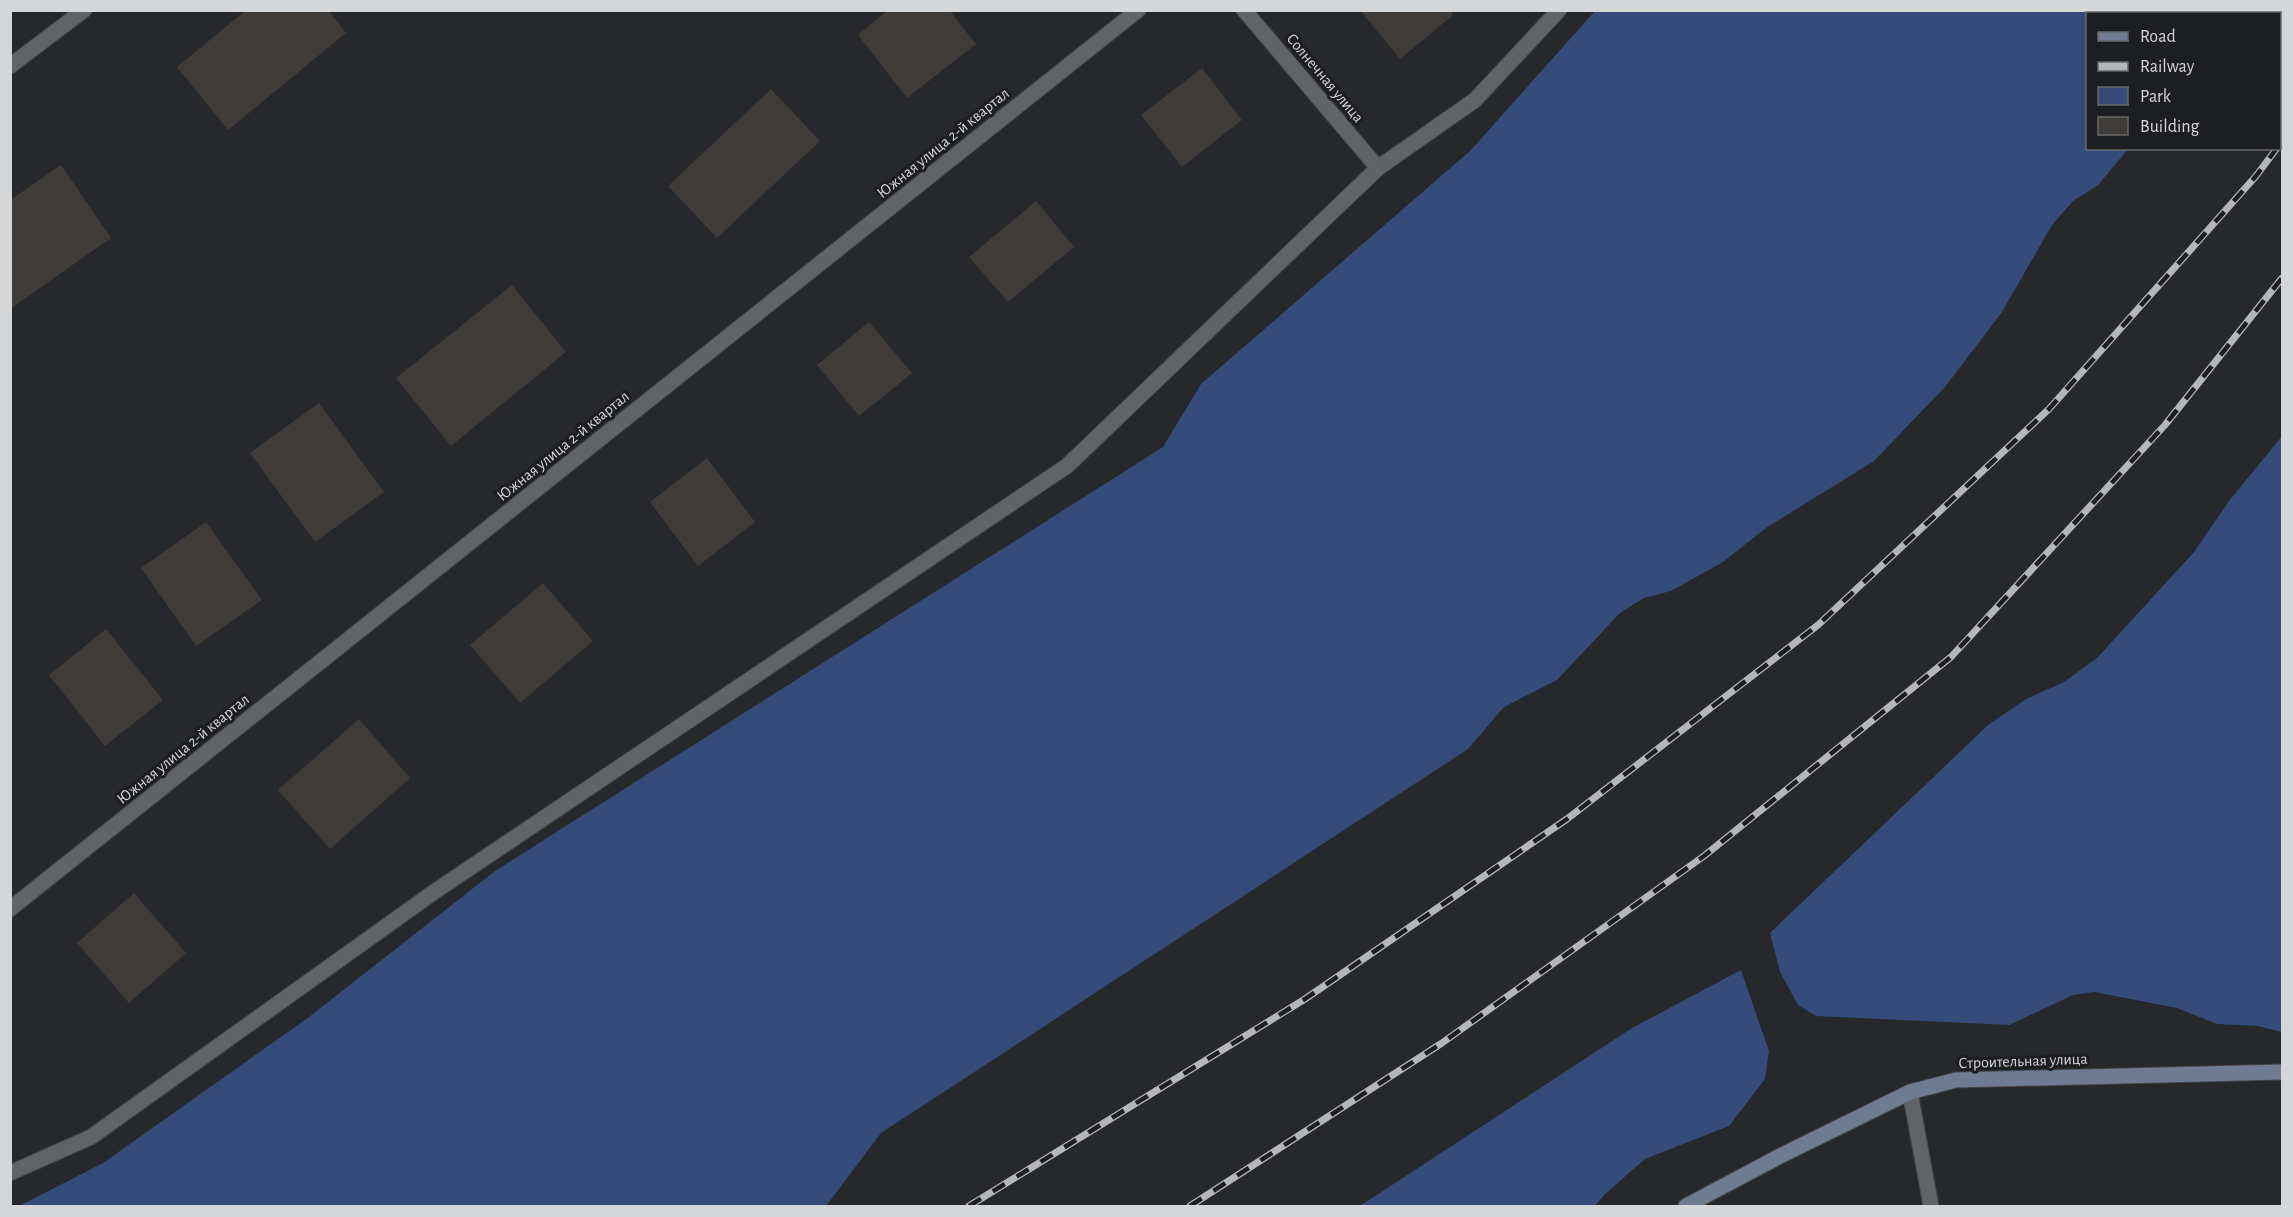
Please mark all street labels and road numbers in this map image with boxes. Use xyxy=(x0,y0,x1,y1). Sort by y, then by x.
street label: Солнечная улица xyxy=(1283,30,1367,126)
street label: Южная улица 2-й квартал xyxy=(874,85,1013,202)
street label: Южная улица 2-й квартал xyxy=(494,388,633,505)
street label: Южная улица 2-й квартал xyxy=(114,691,253,808)
street label: Строительная улица xyxy=(1958,1051,2088,1072)

